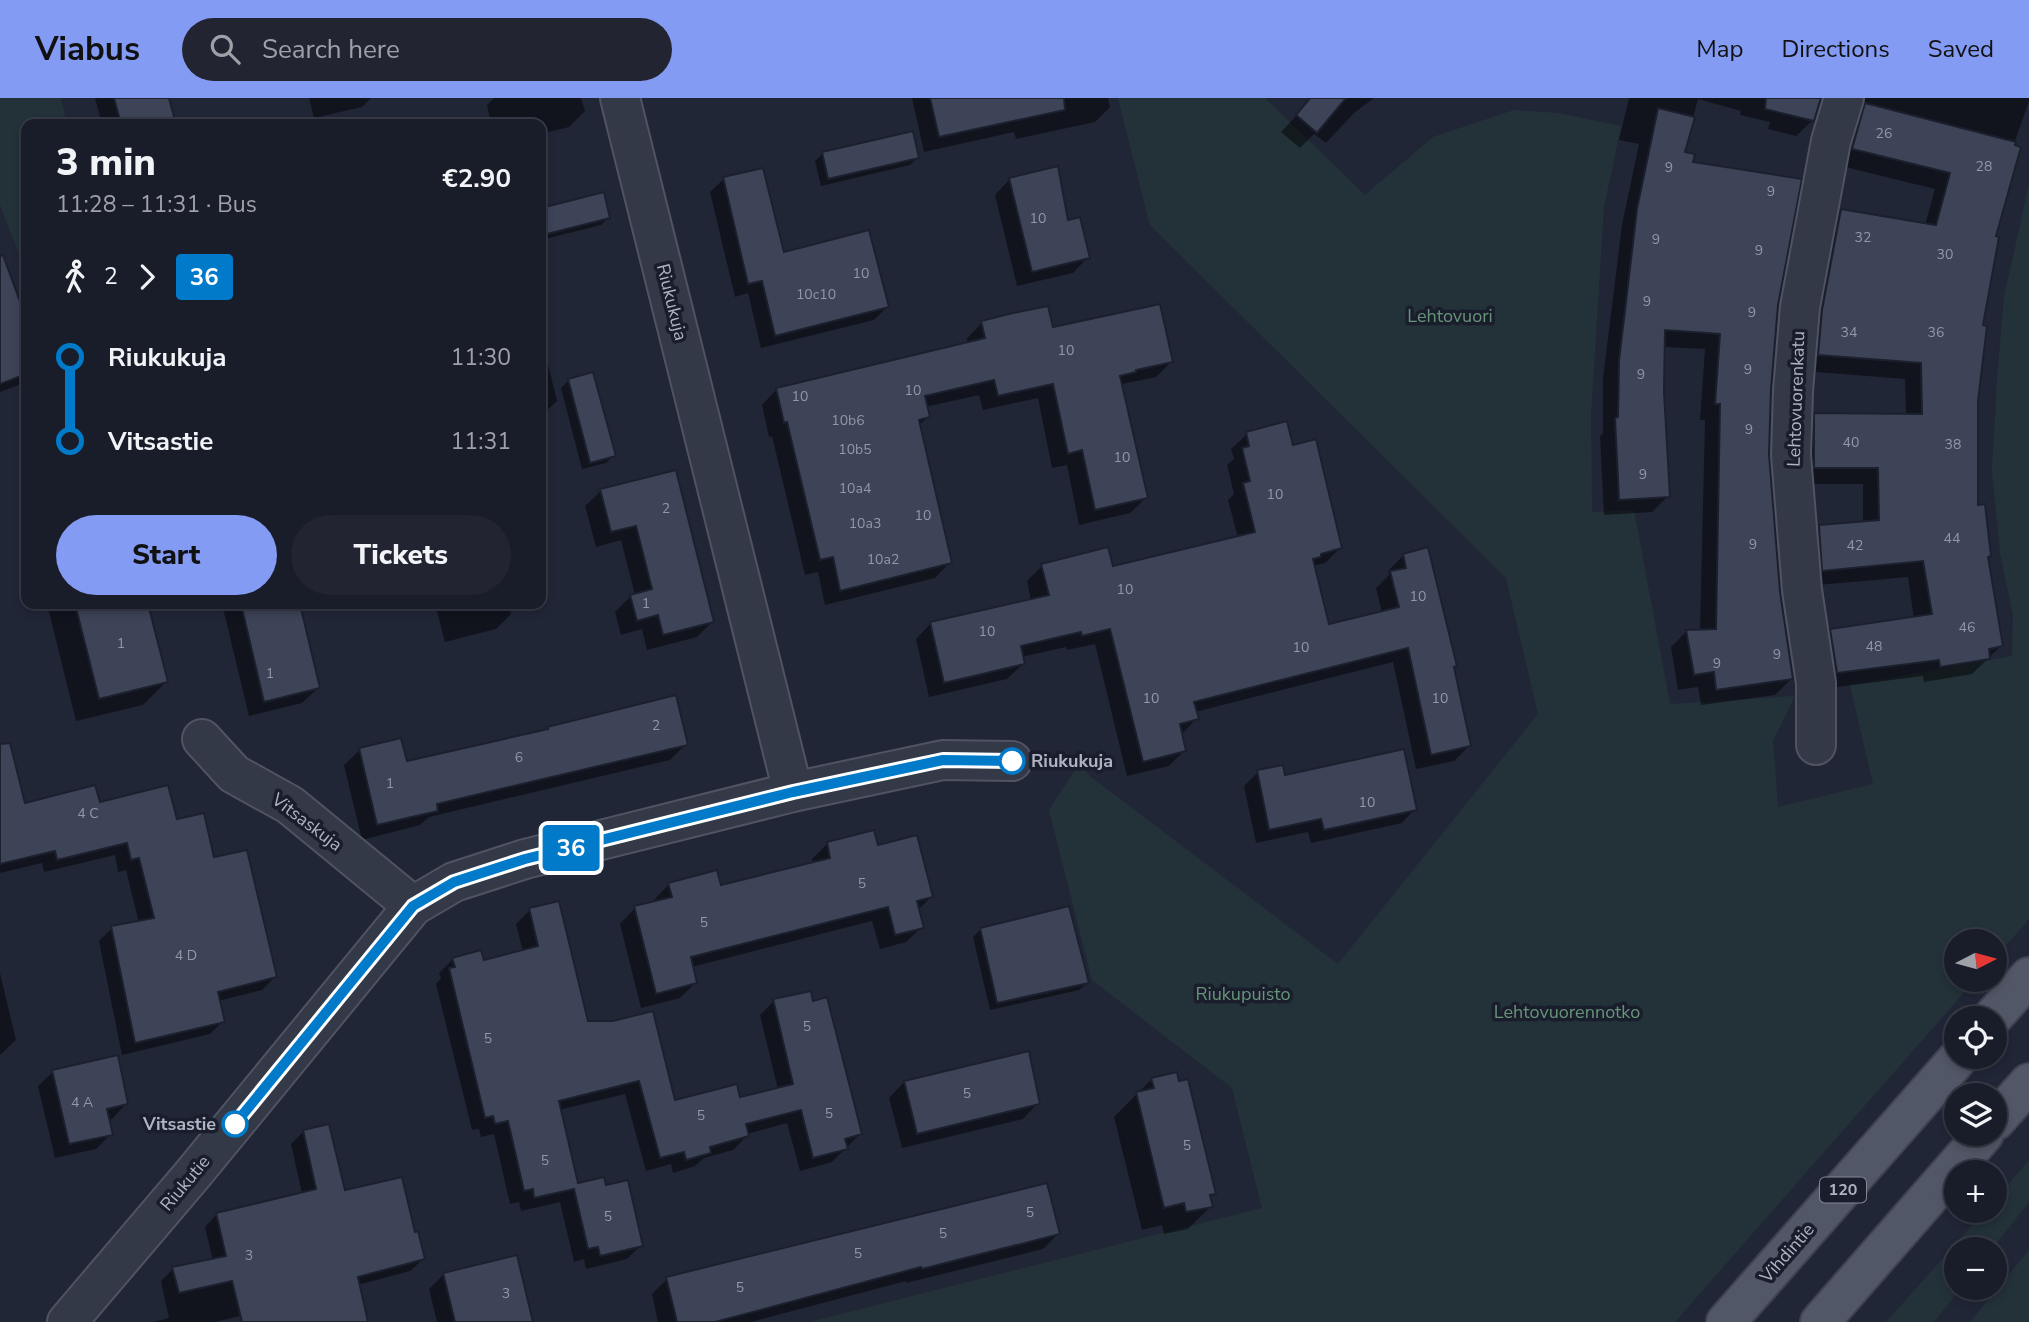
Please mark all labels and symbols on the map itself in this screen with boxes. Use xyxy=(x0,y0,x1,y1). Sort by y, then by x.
house number: 26 xyxy=(1876,124,1892,143)
house number: 28 xyxy=(1976,157,1992,176)
house number: 9 xyxy=(1665,158,1673,177)
house number: 9 xyxy=(1767,182,1775,201)
house number: 10 xyxy=(1030,209,1046,228)
house number: 32 xyxy=(1855,228,1871,247)
house number: 9 xyxy=(1652,230,1660,249)
house number: 9 xyxy=(1755,241,1763,260)
house number: 30 xyxy=(1937,245,1953,264)
street label: Riukukuja xyxy=(651,261,693,343)
house number: 10 xyxy=(853,264,869,283)
house number: 10c10 xyxy=(796,285,836,304)
house number: 9 xyxy=(1643,292,1651,311)
house number: 9 xyxy=(1748,303,1756,322)
park label: Lehtovuori xyxy=(1407,304,1493,328)
house number: 34 xyxy=(1841,323,1857,342)
house number: 36 xyxy=(1928,323,1944,342)
street label: Lehtovuorenkatu xyxy=(1782,331,1810,467)
house number: 10 xyxy=(1058,341,1074,360)
house number: 9 xyxy=(1744,360,1752,379)
house number: 9 xyxy=(1637,365,1645,384)
house number: 10 xyxy=(905,381,921,400)
house number: 10 xyxy=(792,387,808,406)
house number: 10b6 xyxy=(831,411,865,430)
house number: 9 xyxy=(1745,420,1753,439)
house number: 40 xyxy=(1843,433,1859,452)
house number: 38 xyxy=(1945,435,1961,454)
house number: 10b5 xyxy=(838,440,872,459)
house number: 10 xyxy=(1114,448,1130,467)
house number: 9 xyxy=(1639,465,1647,484)
house number: 10a4 xyxy=(839,479,871,498)
house number: 10 xyxy=(1267,485,1283,504)
house number: 2 xyxy=(662,499,670,518)
house number: 10 xyxy=(915,506,931,525)
house number: 10a3 xyxy=(849,514,881,533)
house number: 44 xyxy=(1944,529,1960,548)
house number: 9 xyxy=(1749,535,1757,554)
house number: 42 xyxy=(1847,536,1863,555)
house number: 10a2 xyxy=(867,550,899,569)
house number: 10 xyxy=(1117,580,1133,599)
house number: 10 xyxy=(1410,587,1426,606)
house number: 1 xyxy=(642,594,650,613)
house number: 46 xyxy=(1959,618,1975,637)
house number: 10 xyxy=(979,622,995,641)
house number: 1 xyxy=(117,634,125,653)
house number: 48 xyxy=(1866,637,1882,656)
house number: 10 xyxy=(1293,638,1309,657)
house number: 9 xyxy=(1773,645,1781,664)
house number: 9 xyxy=(1713,654,1721,673)
house number: 1 xyxy=(266,664,274,683)
house number: 10 xyxy=(1143,689,1159,708)
house number: 10 xyxy=(1432,689,1448,708)
house number: 2 xyxy=(652,716,660,735)
house number: 6 xyxy=(515,748,523,767)
marker: Riukukuja xyxy=(999,748,1025,774)
place label: Riukukuja xyxy=(1031,749,1113,773)
house number: 1 xyxy=(386,774,394,793)
street label: Vitsaskuja xyxy=(266,787,347,856)
house number: 10 xyxy=(1359,793,1375,812)
house number: 4 C xyxy=(77,804,99,823)
line badge: 36 xyxy=(540,825,602,871)
house number: 5 xyxy=(858,874,866,893)
house number: 5 xyxy=(700,913,708,932)
north arrow xyxy=(1944,929,2007,992)
house number: 4 D xyxy=(175,946,197,965)
park label: Riukupuisto xyxy=(1196,982,1290,1006)
park label: Lehtovuorennotko xyxy=(1494,1000,1640,1024)
house number: 5 xyxy=(803,1017,811,1036)
house number: 5 xyxy=(484,1029,492,1048)
house number: 5 xyxy=(963,1084,971,1103)
house number: 4 A xyxy=(71,1093,93,1112)
house number: 5 xyxy=(825,1104,833,1123)
house number: 5 xyxy=(697,1106,705,1125)
marker: Vitsastie xyxy=(222,1111,248,1137)
place label: Vitsastie xyxy=(142,1112,216,1136)
house number: 5 xyxy=(1183,1136,1191,1155)
street label: Riukutie xyxy=(155,1150,215,1216)
house number: 5 xyxy=(541,1151,549,1170)
road number: 120 xyxy=(1820,1178,1866,1202)
house number: 5 xyxy=(1026,1203,1034,1222)
house number: 5 xyxy=(604,1207,612,1226)
street label: Vihdintie xyxy=(1754,1218,1820,1289)
house number: 5 xyxy=(939,1224,947,1243)
house number: 5 xyxy=(854,1244,862,1263)
house number: 3 xyxy=(245,1246,253,1265)
house number: 5 xyxy=(736,1278,744,1297)
house number: 3 xyxy=(502,1284,510,1303)

